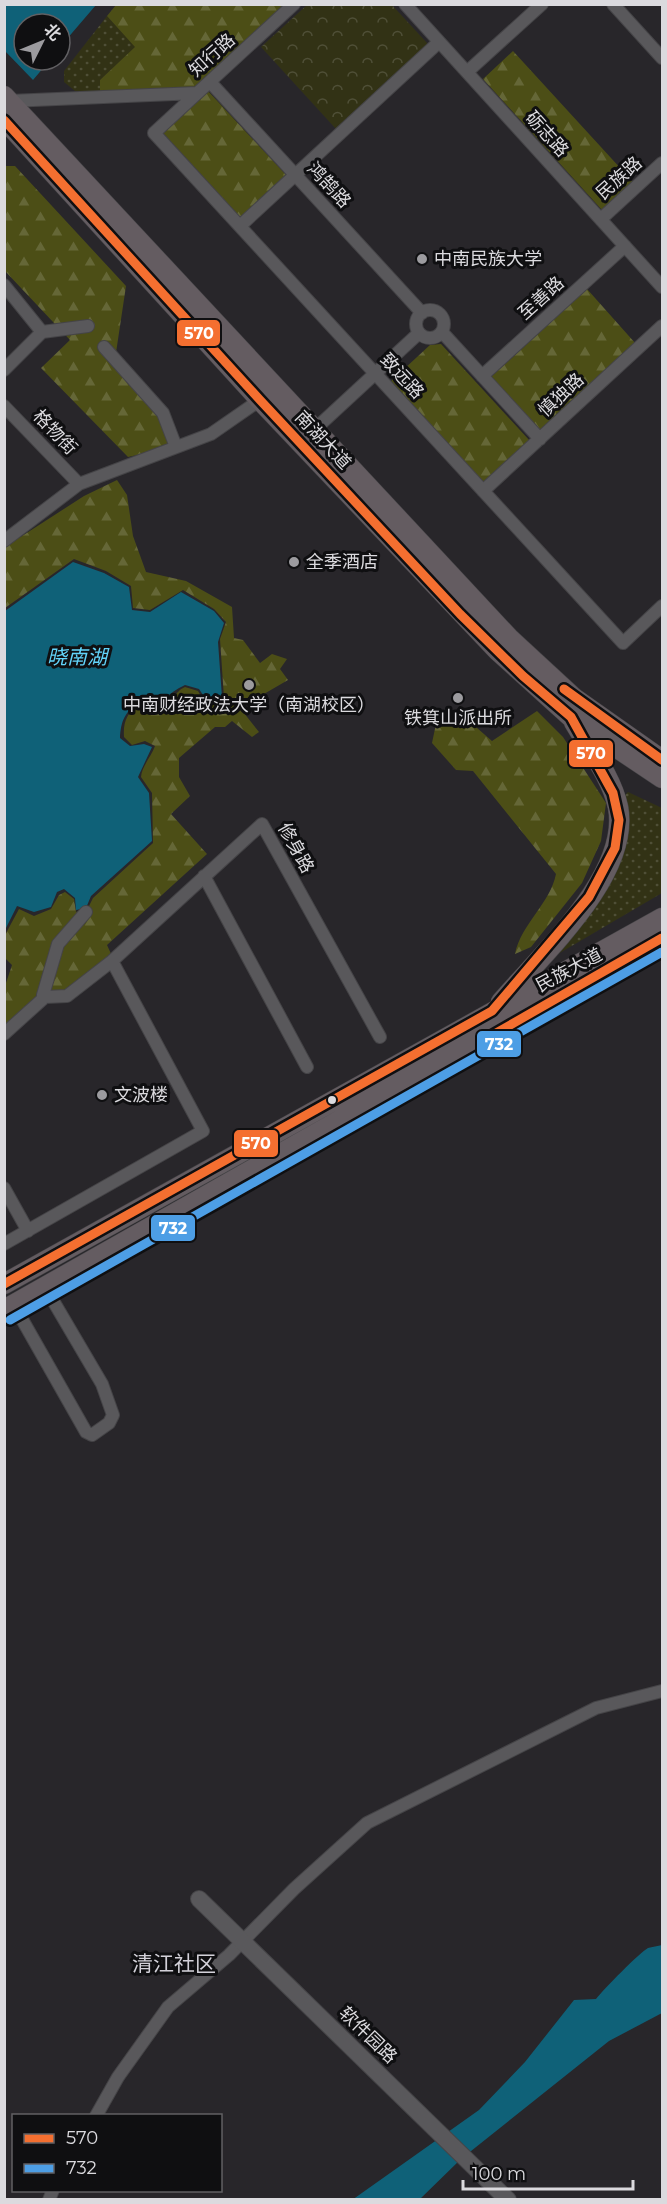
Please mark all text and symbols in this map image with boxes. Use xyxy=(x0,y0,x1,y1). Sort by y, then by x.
north arrow xyxy=(12,12,72,72)
text: 北 xyxy=(40,20,65,44)
street label: 知行路 xyxy=(185,29,239,81)
street label: 砺志路 xyxy=(521,107,573,161)
street label: 民族路 xyxy=(592,152,646,204)
street label: 鸿鹄路 xyxy=(303,158,355,212)
place label: 中南民族大学 xyxy=(434,248,542,270)
marker: 中南民族大学 xyxy=(415,252,429,266)
street label: 至善路 xyxy=(514,272,568,324)
line badge: 570 xyxy=(176,319,221,347)
text: 570 xyxy=(184,324,214,343)
street label: 致远路 xyxy=(376,349,428,403)
street label: 慎独路 xyxy=(534,369,588,421)
street label: 格物街 xyxy=(28,405,82,459)
street label: 南湖大道 xyxy=(290,406,356,474)
place label: 全季酒店 xyxy=(306,551,378,573)
marker: 全季酒店 xyxy=(287,555,301,569)
water label: 晓南湖 xyxy=(47,645,110,669)
marker: 中南财经政法大学（南湖校区） xyxy=(242,678,256,692)
marker: 铁箕山派出所 xyxy=(451,691,465,705)
place label: 中南财经政法大学（南湖校区） xyxy=(123,694,375,716)
place label: 铁箕山派出所 xyxy=(404,707,512,729)
line badge: 570 xyxy=(568,739,614,768)
text: 570 xyxy=(576,744,606,763)
street label: 修身路 xyxy=(273,819,319,877)
street label: 民族大道 xyxy=(532,943,606,997)
line badge: 732 xyxy=(476,1030,522,1058)
text: 732 xyxy=(485,1035,513,1054)
place label: 文波楼 xyxy=(114,1084,168,1106)
marker: 文波楼 xyxy=(95,1088,109,1102)
unlabelled marker xyxy=(326,1094,338,1106)
line badge: 570 xyxy=(233,1129,279,1158)
text: 570 xyxy=(241,1134,271,1153)
line badge: 732 xyxy=(150,1214,196,1242)
text: 732 xyxy=(159,1219,187,1238)
district label: 清江社区 xyxy=(132,1951,216,1976)
street label: 软件园路 xyxy=(334,2002,402,2068)
legend xyxy=(12,2114,222,2192)
text: 570 xyxy=(66,2127,98,2149)
scale bar xyxy=(463,2153,632,2191)
text: 732 xyxy=(66,2157,97,2179)
text: 100 m xyxy=(472,2163,526,2185)

